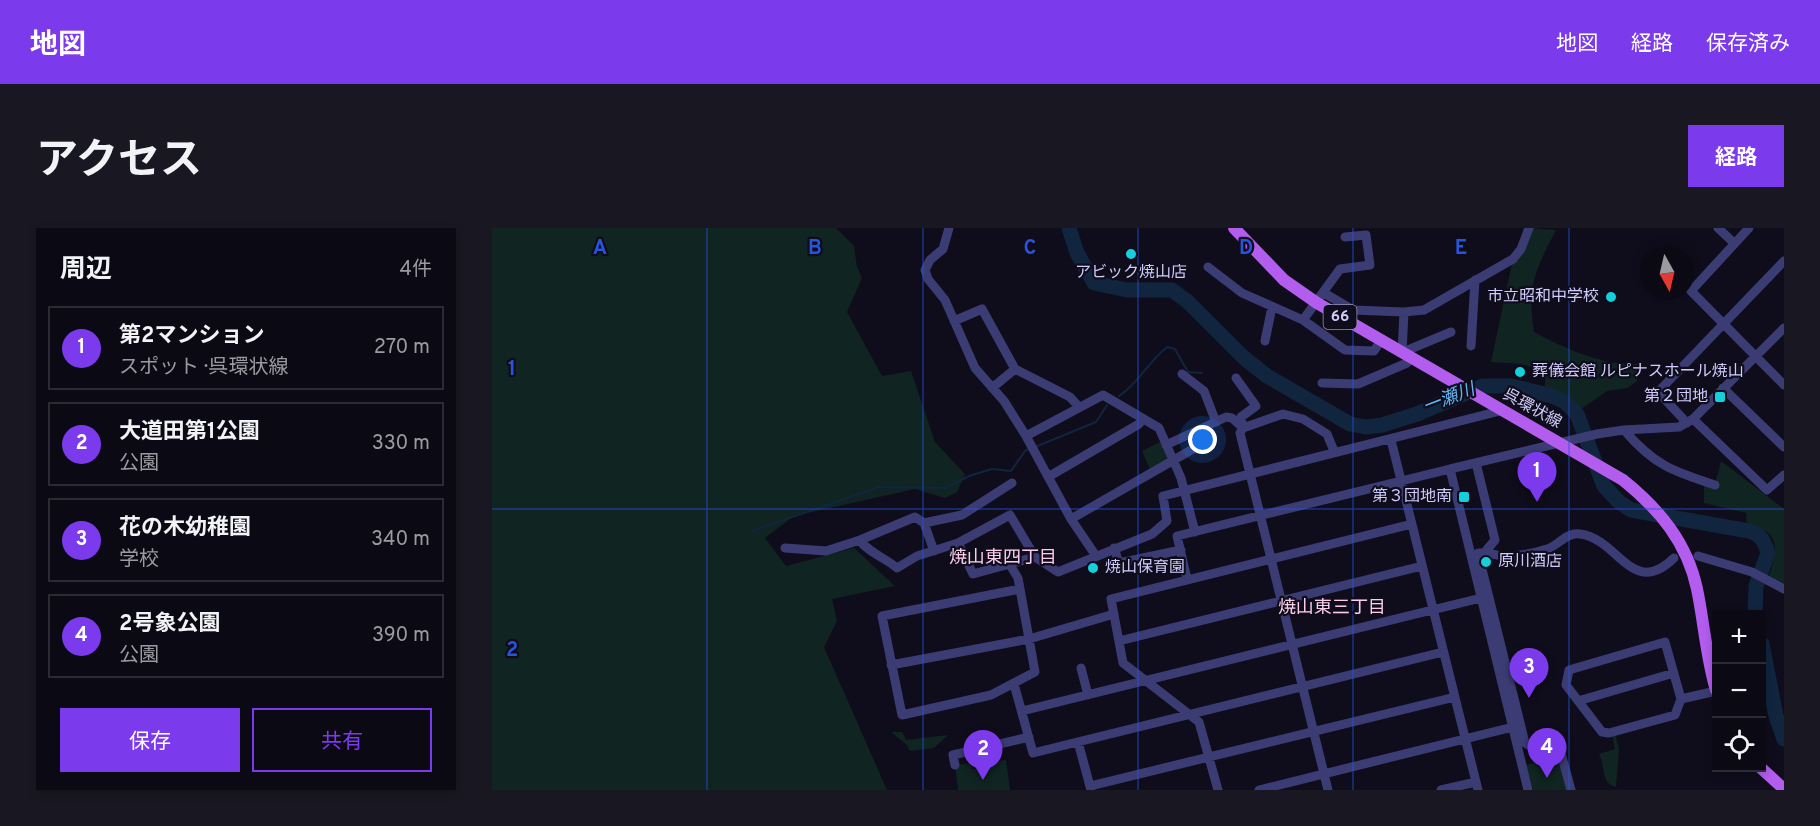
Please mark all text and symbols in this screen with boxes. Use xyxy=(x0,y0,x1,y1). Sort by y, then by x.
text: 地図 xyxy=(30,28,86,64)
text: 地図 xyxy=(1556,31,1598,58)
text: 経路 xyxy=(1631,31,1673,58)
text: 保存済み xyxy=(1706,31,1790,58)
button: 経路 xyxy=(1688,125,1784,187)
text: アクセス xyxy=(36,136,202,189)
text: A xyxy=(593,236,607,262)
text: B xyxy=(808,236,822,262)
text: C xyxy=(1024,236,1036,262)
text: D xyxy=(1239,236,1253,262)
text: E xyxy=(1455,236,1467,262)
north arrow xyxy=(1640,246,1694,300)
marker: アビック焼山店 xyxy=(1124,247,1138,261)
text: 周辺 xyxy=(60,254,112,287)
text: 4件 xyxy=(400,257,432,283)
place label: アビック焼山店 xyxy=(1075,263,1187,283)
place label: 市立昭和中学校 xyxy=(1487,287,1599,307)
marker: 市立昭和中学校 xyxy=(1604,290,1618,304)
road number: 66 xyxy=(1324,305,1356,329)
text: 第2マンション xyxy=(119,323,264,350)
text: 1 xyxy=(78,335,86,361)
text: 270 m xyxy=(374,335,430,361)
text: スポット · 呉環状線 xyxy=(119,355,288,381)
text: 1 xyxy=(508,357,516,383)
place label: 葬儀会館 ルピナスホール焼山 xyxy=(1532,362,1744,382)
marker: 葬儀会館 ルピナスホール焼山 xyxy=(1513,365,1527,379)
water label: 一瀬川 xyxy=(1420,378,1480,419)
street label: 呉環状線 xyxy=(1499,385,1565,433)
place label: 第２団地 xyxy=(1644,387,1708,407)
marker: 第２団地 xyxy=(1713,390,1727,404)
text: 大道田第1公園 xyxy=(119,419,260,446)
your location xyxy=(1188,425,1217,454)
text: 2 xyxy=(75,431,88,457)
text: 330 m xyxy=(372,431,430,457)
text: 公園 xyxy=(119,451,159,477)
pin: 1 xyxy=(1518,452,1556,502)
place label: 第３団地南 xyxy=(1372,487,1452,507)
marker: 第３団地南 xyxy=(1457,490,1471,504)
text: 花の木幼稚園 xyxy=(119,515,251,542)
text: 3 xyxy=(76,527,88,553)
text: 340 m xyxy=(371,527,430,553)
text: 学校 xyxy=(119,547,159,573)
district label: 焼山東四丁目 xyxy=(949,547,1057,570)
place label: 原川酒店 xyxy=(1498,552,1562,572)
marker: 原川酒店 xyxy=(1479,555,1493,569)
place label: 焼山保育園 xyxy=(1105,558,1185,578)
marker: 焼山保育園 xyxy=(1086,561,1100,575)
district label: 焼山東三丁目 xyxy=(1278,597,1386,620)
map controls xyxy=(1712,610,1766,772)
button: + xyxy=(1712,610,1766,664)
text: 2号象公園 xyxy=(119,611,220,638)
text: 4 xyxy=(75,623,88,649)
text: 390 m xyxy=(372,623,430,649)
text: 2 xyxy=(506,638,518,664)
text: 公園 xyxy=(119,643,159,669)
pin: 3 xyxy=(1510,648,1548,698)
button: − xyxy=(1712,664,1766,718)
button: 保存 xyxy=(60,708,240,772)
button: 共有 xyxy=(252,708,432,772)
button: locate xyxy=(1712,718,1766,772)
pin: 4 xyxy=(1528,728,1566,778)
pin: 2 xyxy=(964,730,1002,780)

